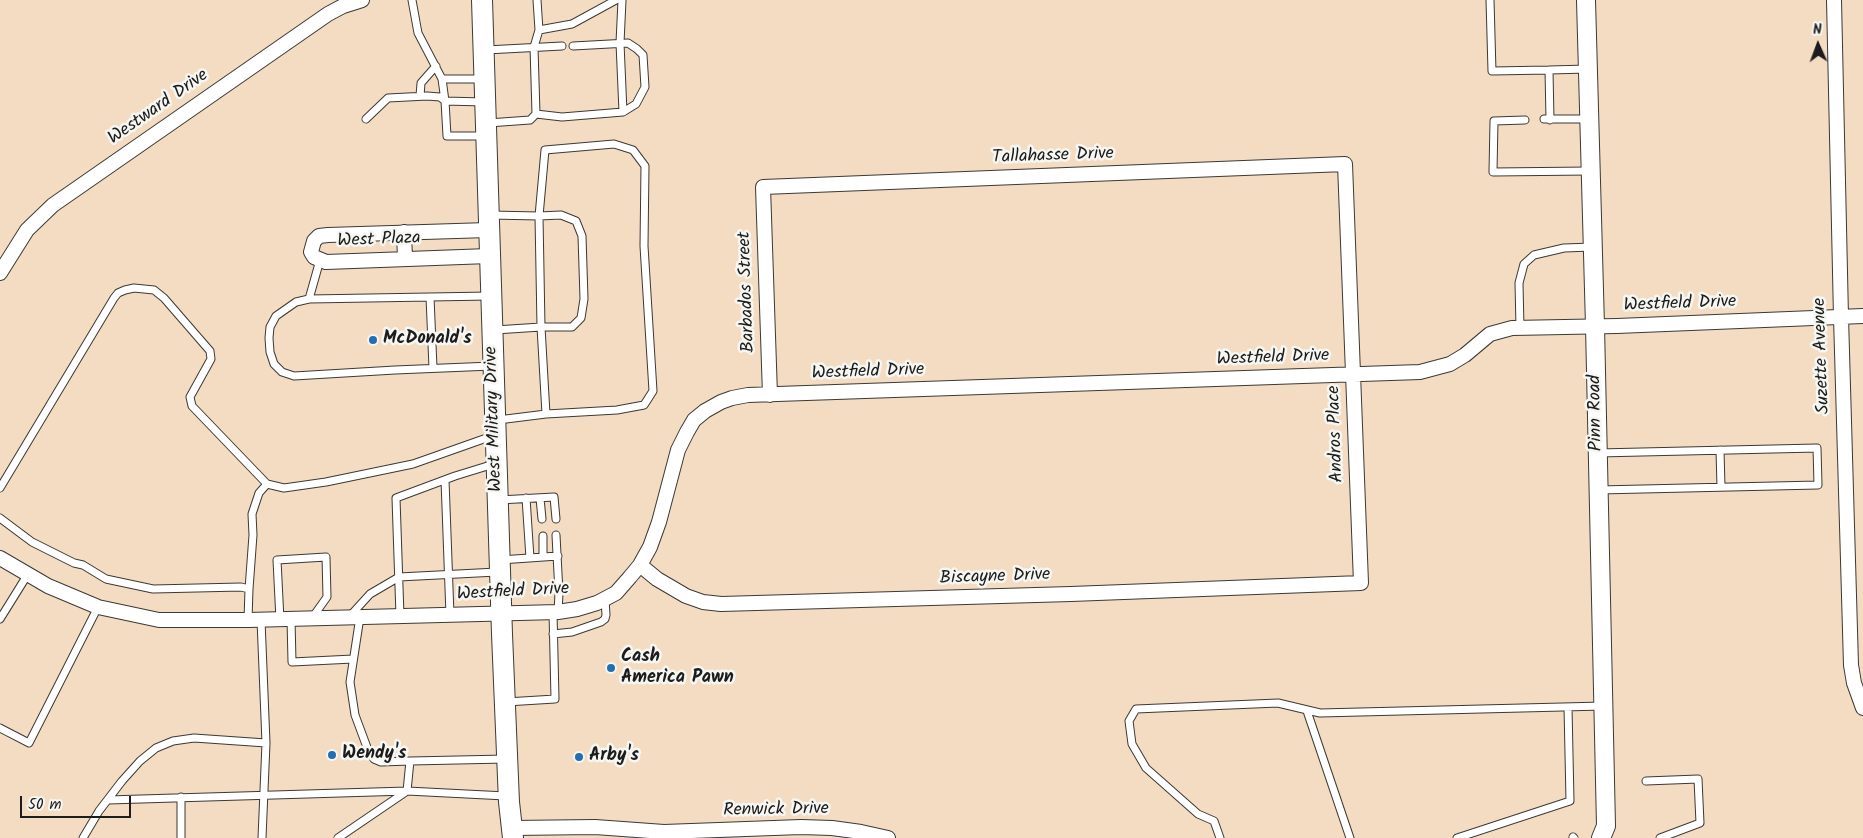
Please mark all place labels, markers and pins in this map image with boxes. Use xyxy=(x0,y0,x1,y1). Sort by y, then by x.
place label: McDonald's xyxy=(383,329,472,351)
marker: McDonald's xyxy=(367,334,379,346)
place label: Cash America Pawn xyxy=(621,647,734,690)
marker: Cash America Pawn xyxy=(605,662,617,674)
place label: Wendy's xyxy=(342,744,406,766)
place label: Arby's xyxy=(589,746,639,768)
marker: Wendy's xyxy=(326,749,338,761)
marker: Arby's xyxy=(573,751,585,763)

